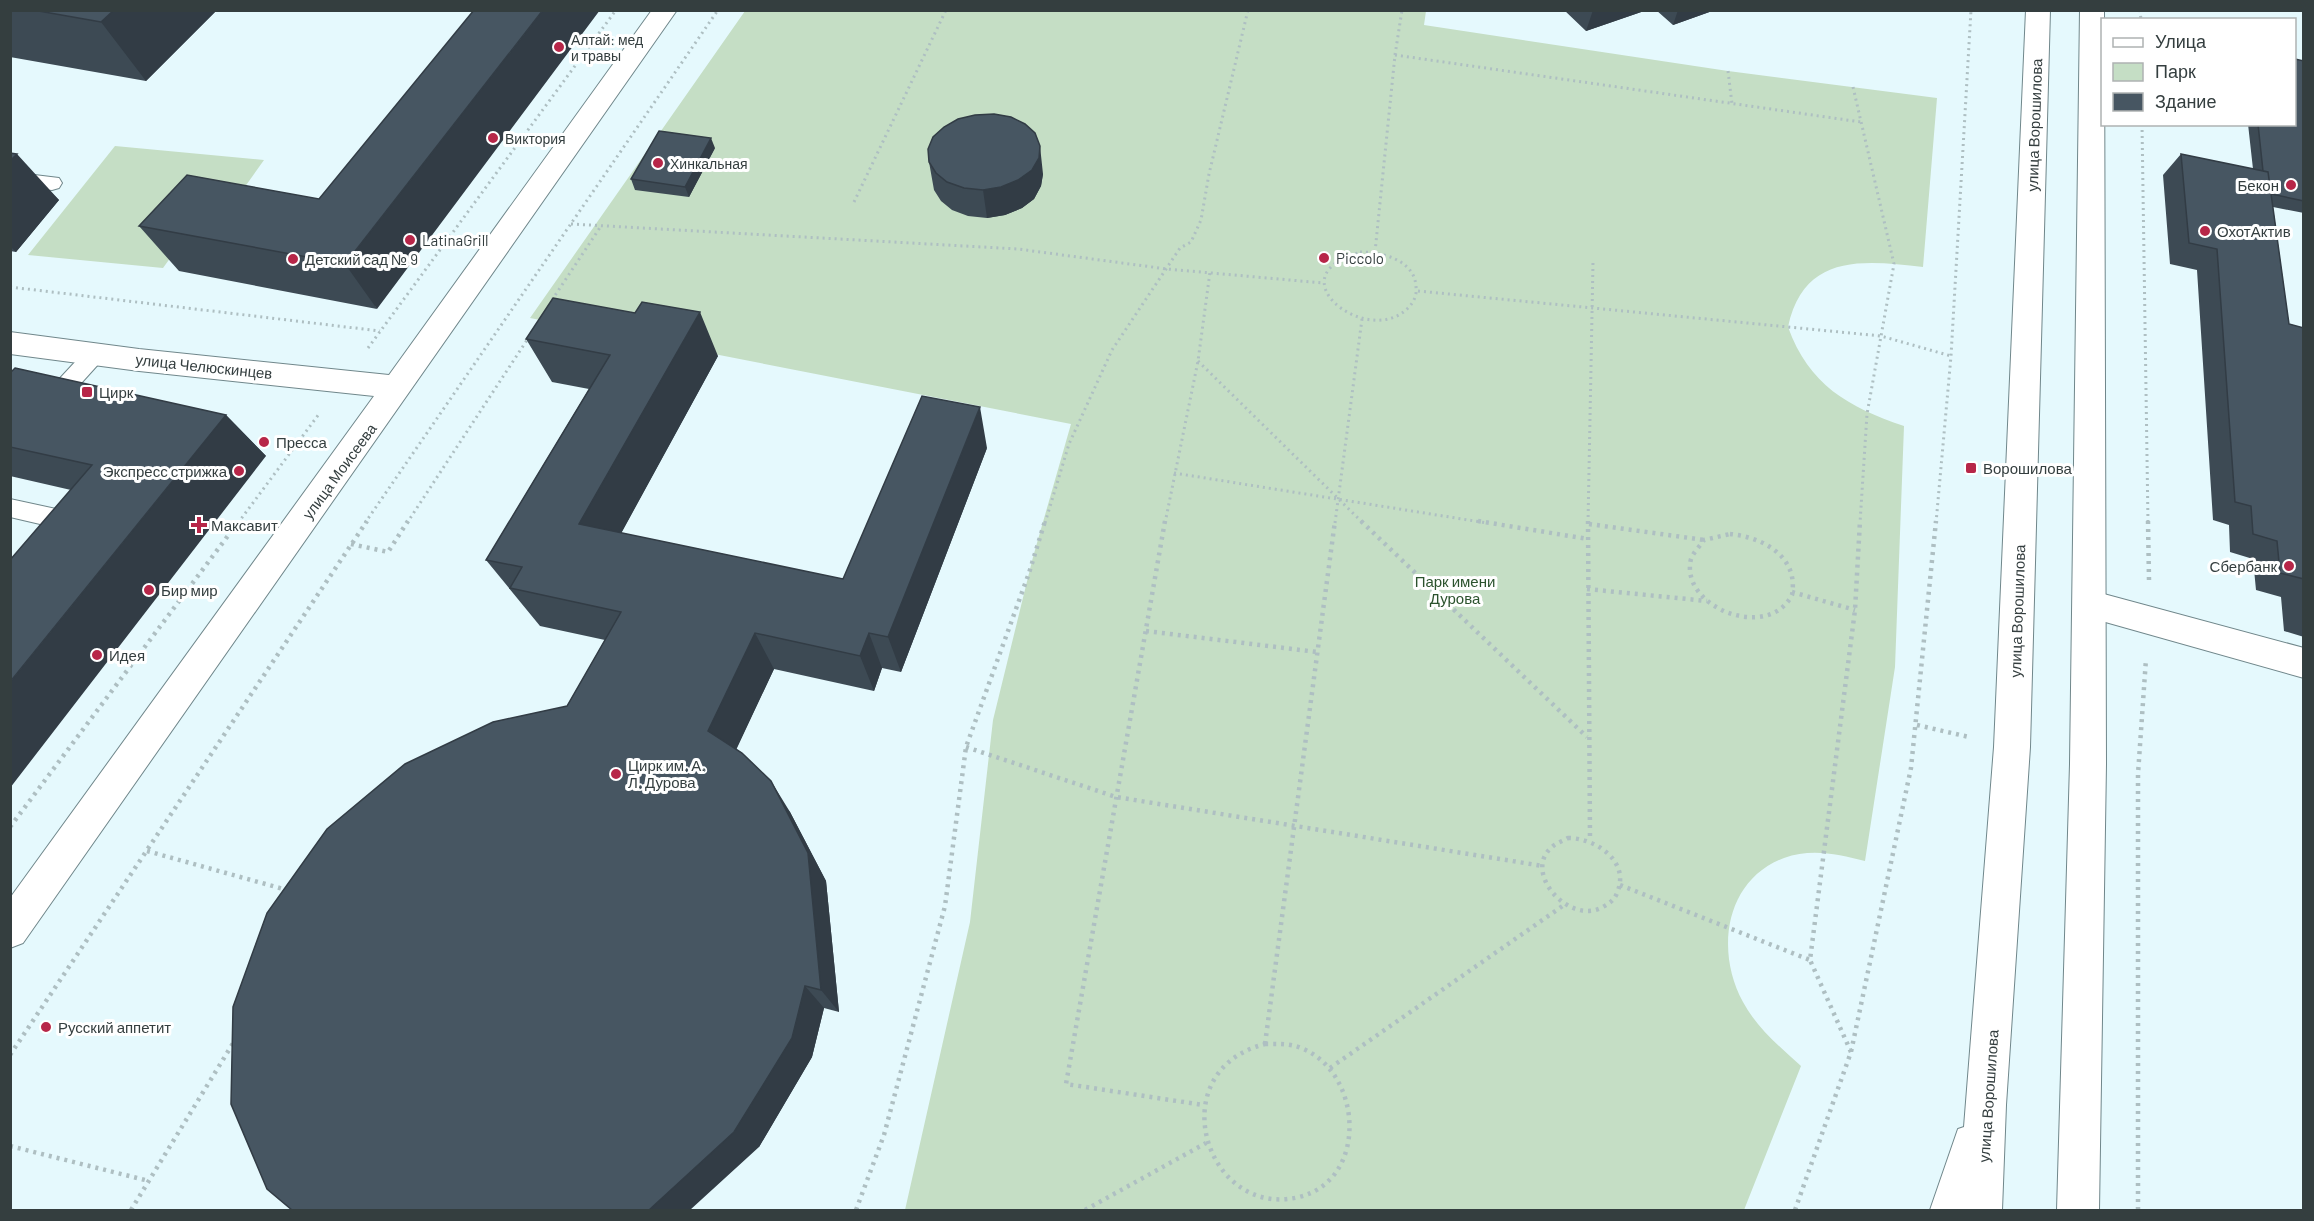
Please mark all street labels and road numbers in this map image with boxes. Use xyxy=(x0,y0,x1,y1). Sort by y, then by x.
street label: улица Ворошилова xyxy=(2023,58,2045,192)
street label: улица Челюскинцев xyxy=(135,350,273,382)
street label: улица Моисеева xyxy=(298,419,380,522)
street label: улица Ворошилова xyxy=(2006,544,2028,678)
street label: улица Ворошилова xyxy=(1974,1028,2002,1163)

